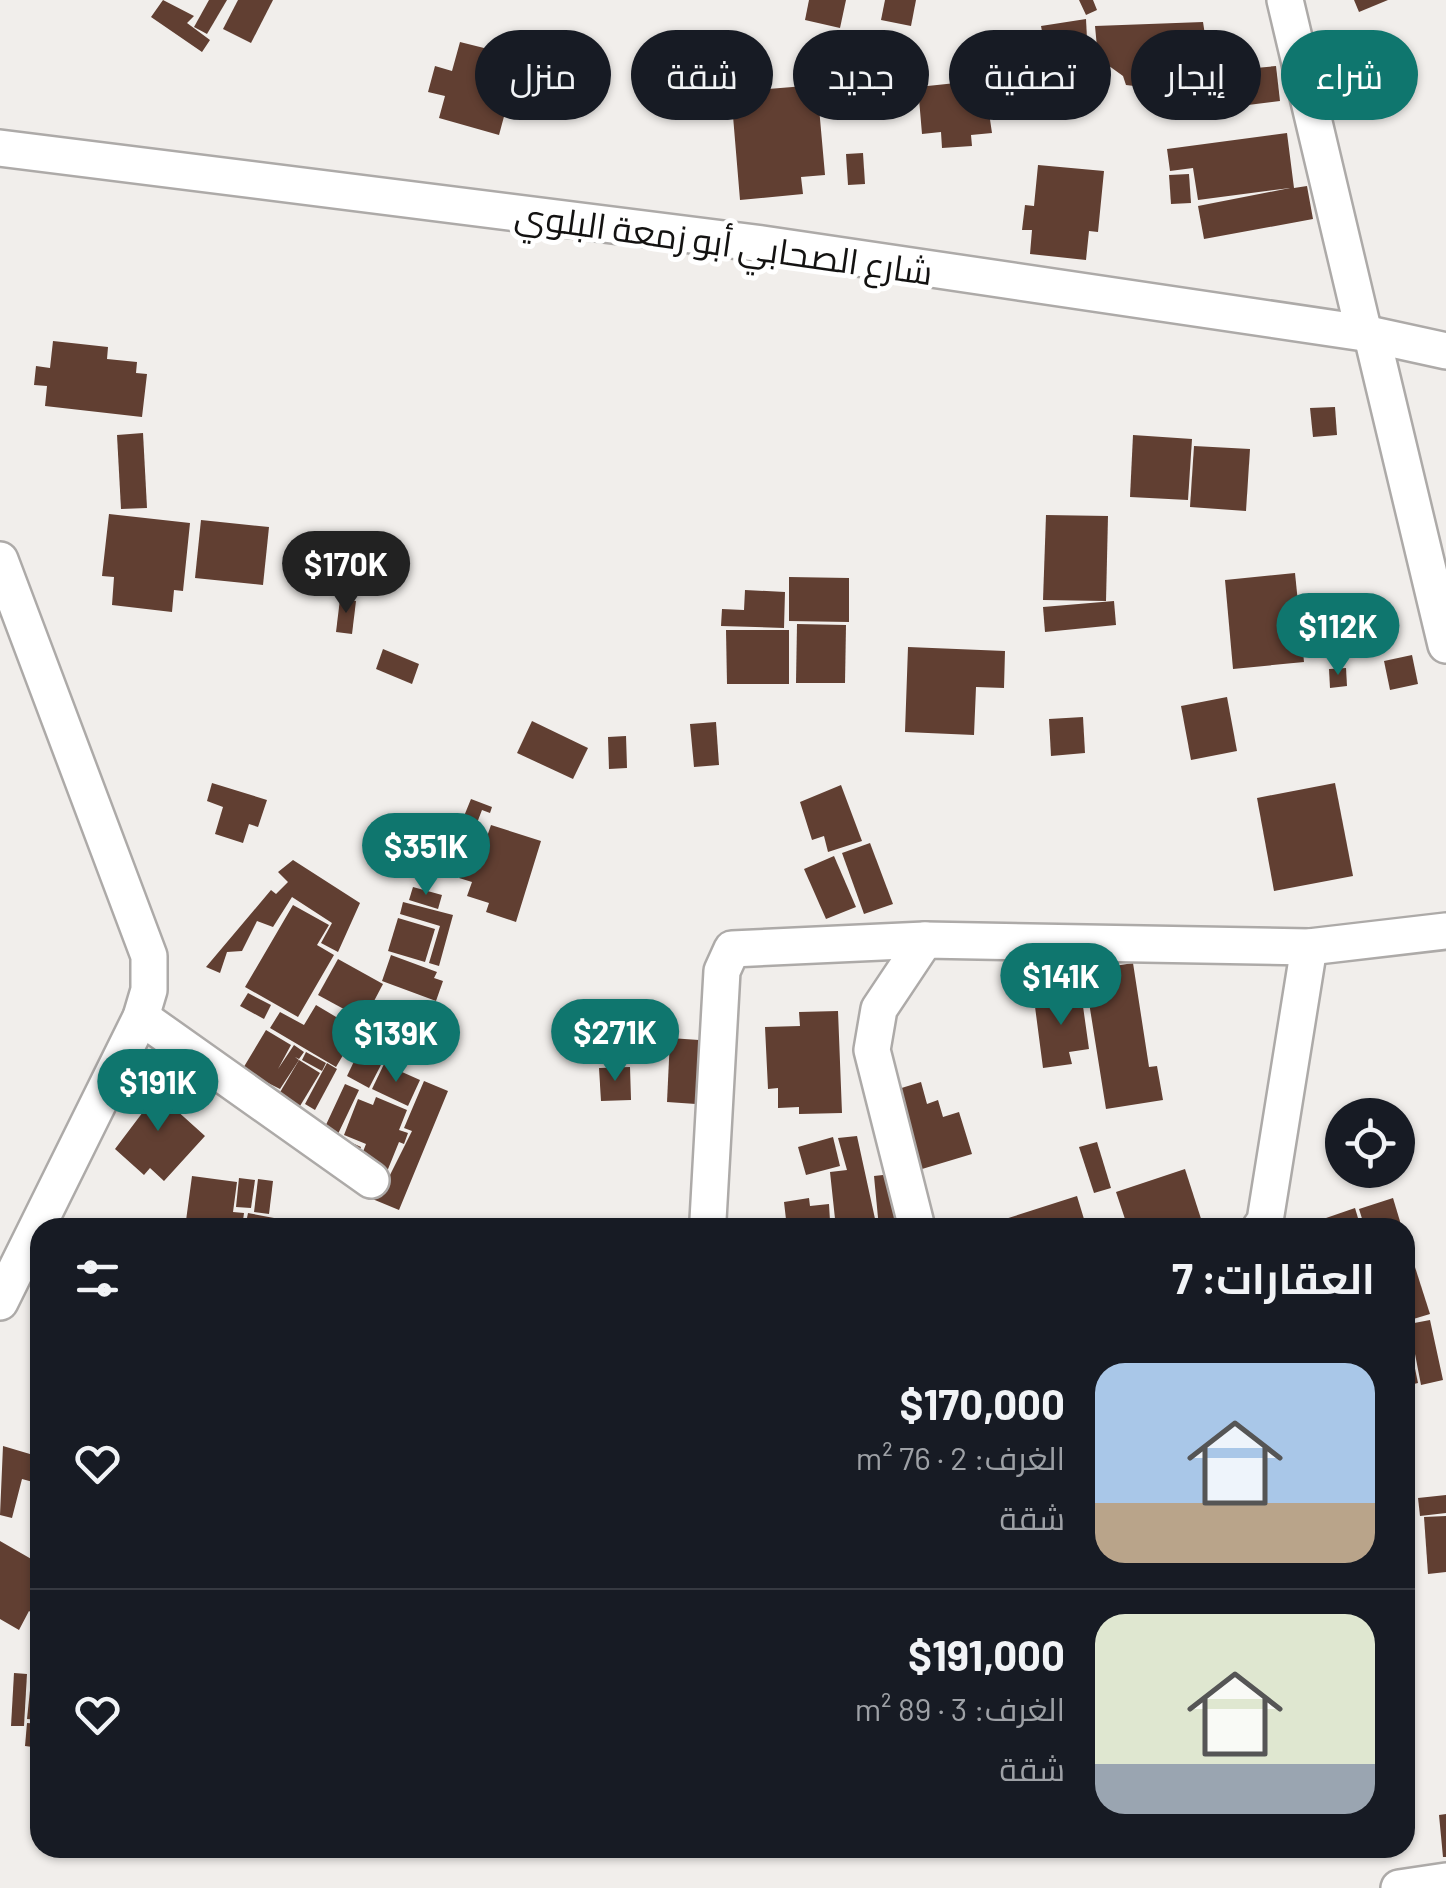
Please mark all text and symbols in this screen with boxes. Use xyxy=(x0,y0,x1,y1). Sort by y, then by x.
chip: منزل xyxy=(475,30,611,120)
chip: شقة xyxy=(631,30,773,120)
chip: جديد xyxy=(793,30,929,120)
chip: تصفية xyxy=(949,30,1111,120)
chip: إيجار xyxy=(1131,30,1261,120)
chip: شراء xyxy=(1281,30,1418,120)
street label: شارع الصحابي أبو زمعة البلوي xyxy=(511,192,935,300)
pin: $170K xyxy=(276,531,416,616)
text: $170K xyxy=(304,544,388,582)
pin: $112K xyxy=(1268,593,1408,678)
text: $112K xyxy=(1298,606,1378,644)
pin: $351K xyxy=(356,813,496,898)
text: $351K xyxy=(384,826,468,864)
pin: $141K xyxy=(991,943,1131,1028)
text: $141K xyxy=(1022,956,1100,994)
pin: $271K xyxy=(545,999,685,1084)
pin: $139K xyxy=(326,1000,466,1085)
text: $271K xyxy=(573,1012,657,1050)
text: $139K xyxy=(354,1013,438,1051)
pin: $191K xyxy=(88,1049,228,1134)
text: $191K xyxy=(119,1062,197,1100)
map controls xyxy=(1325,1098,1415,1188)
button: locate xyxy=(1325,1098,1415,1188)
icon: filters xyxy=(70,1251,125,1306)
text: العقارات: 7 xyxy=(1172,1252,1375,1302)
text: $170,000 xyxy=(899,1378,1065,1428)
icon: home xyxy=(1175,1403,1295,1523)
icon: heart xyxy=(70,1436,125,1491)
text: الغرف: 2 · 76 m² xyxy=(856,1438,1065,1476)
text: شقة xyxy=(1000,1498,1065,1536)
text: $191,000 xyxy=(908,1629,1065,1679)
icon: home xyxy=(1175,1654,1295,1774)
icon: heart xyxy=(70,1687,125,1742)
text: الغرف: 3 · 89 m² xyxy=(855,1689,1065,1727)
text: شقة xyxy=(1000,1749,1065,1787)

